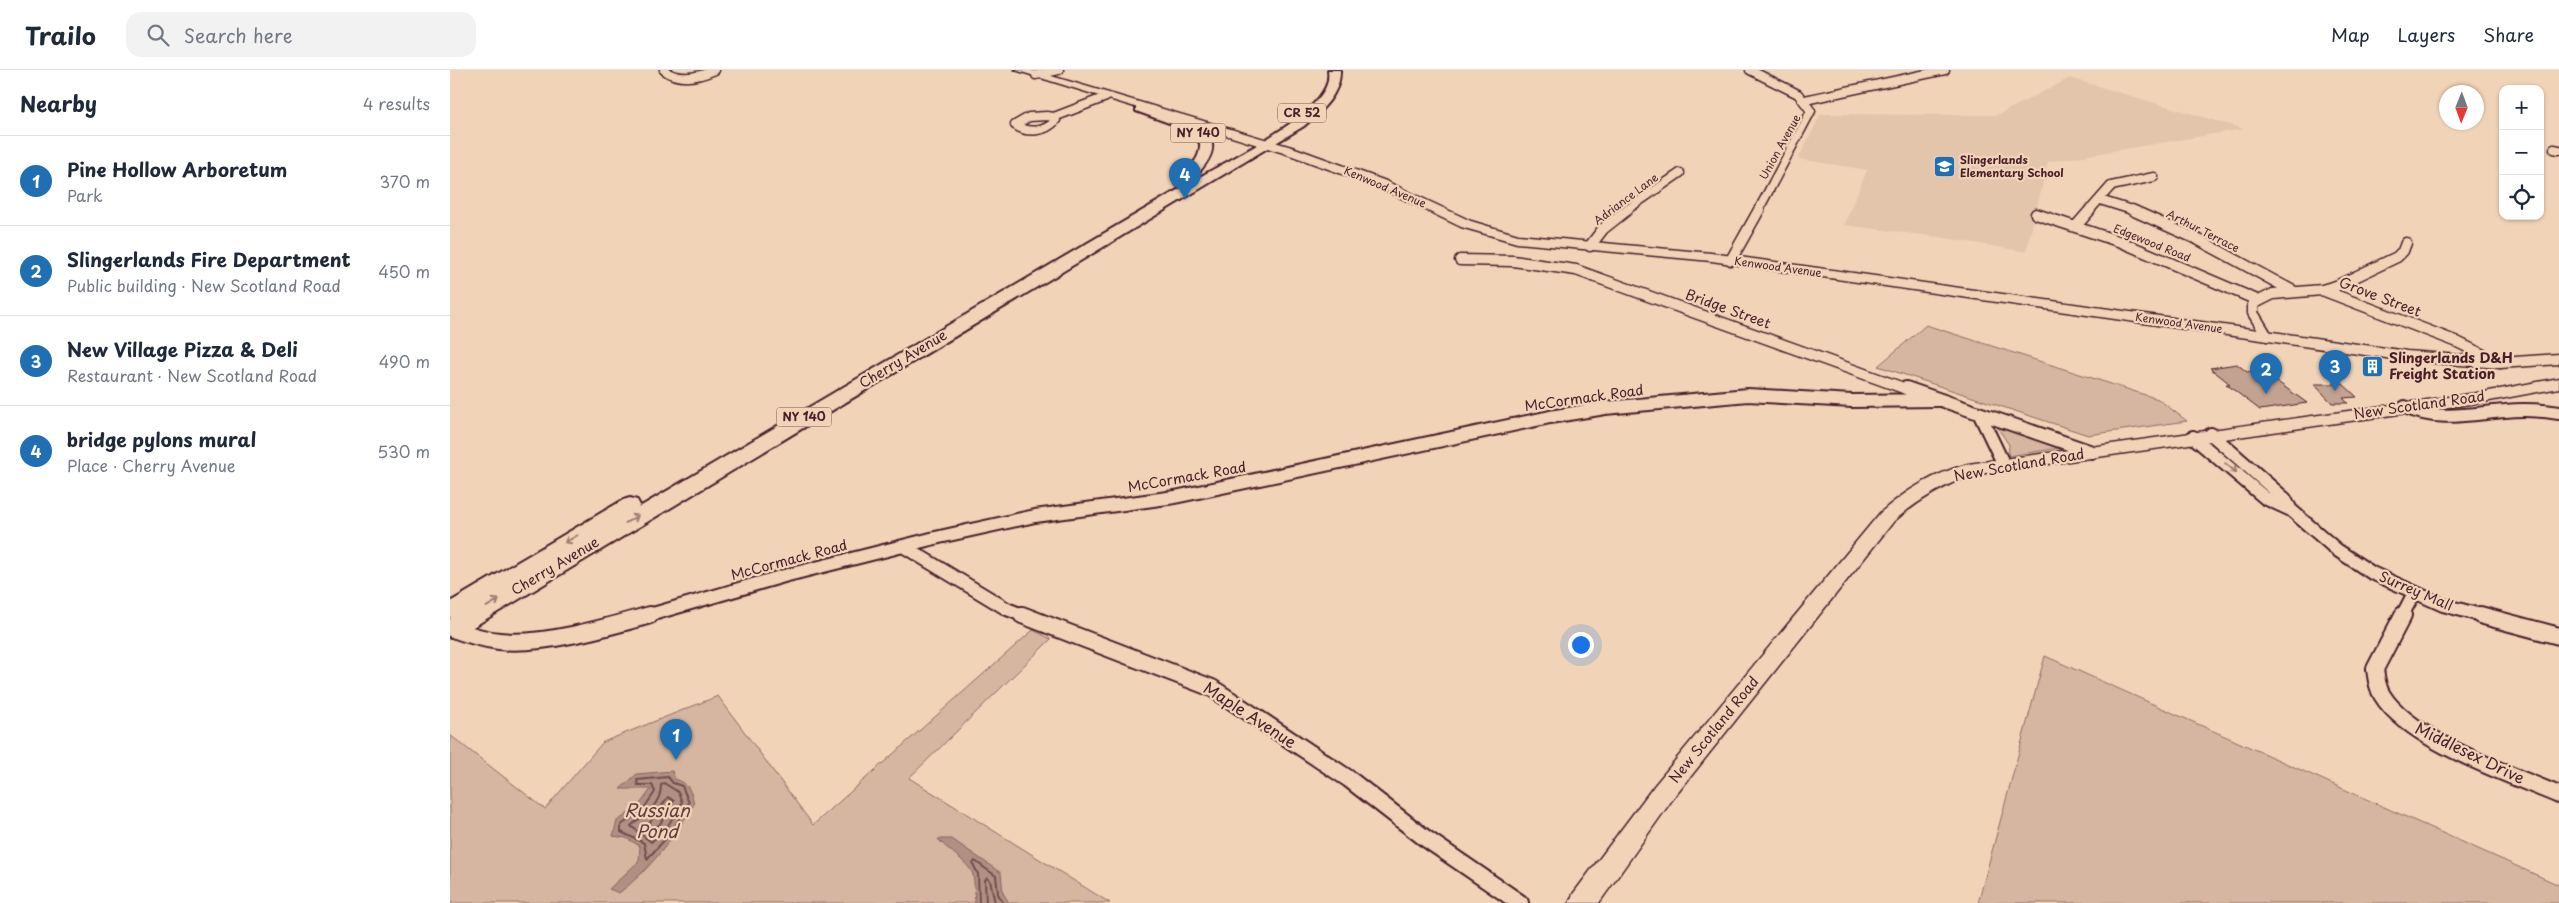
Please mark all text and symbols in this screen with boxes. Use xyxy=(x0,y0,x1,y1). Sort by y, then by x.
search box xyxy=(126,12,476,57)
text: Trailo xyxy=(25,17,96,53)
icon: search xyxy=(144,21,172,49)
text: Search here xyxy=(184,21,292,49)
text: Map xyxy=(2331,21,2370,48)
text: Layers xyxy=(2398,21,2455,48)
text: Share xyxy=(2483,21,2534,48)
north arrow xyxy=(2439,85,2484,130)
map controls xyxy=(2499,85,2544,220)
button: + xyxy=(2499,85,2544,130)
text: Nearby xyxy=(20,87,97,119)
text: 4 results xyxy=(363,91,430,115)
road number: CR 52 xyxy=(1278,104,1326,122)
street label: Union Avenue xyxy=(1755,111,1805,183)
road number: NY 140 xyxy=(1170,124,1226,142)
button: − xyxy=(2499,130,2544,175)
place label: Slingerlands Elementary School xyxy=(1960,151,2064,181)
school or university icon: Slingerlands Elementary School xyxy=(1932,154,1956,178)
text: Pine Hollow Arboretum xyxy=(67,155,287,183)
pin: 4 xyxy=(1169,158,1201,199)
street label: Kenwood Avenue xyxy=(1341,162,1429,212)
text: 1 xyxy=(32,169,40,193)
text: 370 m xyxy=(380,169,430,193)
street label: Adriance Lane xyxy=(1590,169,1662,229)
button: locate xyxy=(2499,175,2544,220)
text: Park xyxy=(67,183,103,207)
street label: Arthur Terrace xyxy=(2164,205,2243,256)
street label: Edgewood Road xyxy=(2111,219,2193,266)
text: Slingerlands Fire Department xyxy=(67,245,351,273)
street label: Kenwood Avenue xyxy=(1733,252,1823,281)
text: 2 xyxy=(30,259,42,283)
text: 450 m xyxy=(378,259,430,283)
street label: Grove Street xyxy=(2336,271,2424,322)
text: Public building · New Scotland Road xyxy=(67,273,341,297)
street label: Bridge Street xyxy=(1683,283,1774,334)
street label: Kenwood Avenue xyxy=(2134,308,2224,337)
street label: Cherry Avenue xyxy=(855,324,951,393)
text: New Village Pizza & Deli xyxy=(67,335,298,363)
place label: Slingerlands D&H Freight Station xyxy=(2389,347,2513,384)
text: 3 xyxy=(31,349,41,373)
text: 490 m xyxy=(379,349,430,373)
pin: 3 xyxy=(2319,350,2351,391)
pin: 2 xyxy=(2250,353,2282,394)
building icon: Slingerlands D&H Freight Station xyxy=(2361,354,2385,378)
text: Restaurant · New Scotland Road xyxy=(67,363,317,387)
street label: McCormack Road xyxy=(1523,379,1645,416)
street label: New Scotland Road xyxy=(2352,385,2486,424)
road number: NY 140 xyxy=(776,408,832,427)
text: bridge pylons mural xyxy=(67,425,256,453)
text: 4 xyxy=(31,439,41,463)
text: 530 m xyxy=(377,439,430,463)
street label: New Scotland Road xyxy=(1952,443,2086,486)
text: Place · Cherry Avenue xyxy=(67,453,235,477)
street label: McCormack Road xyxy=(1126,456,1248,497)
one-way arrow xyxy=(2224,462,2237,473)
one-way arrow xyxy=(625,514,639,524)
street label: Cherry Avenue xyxy=(507,531,603,600)
one-way arrow xyxy=(564,534,579,544)
street label: McCormack Road xyxy=(728,534,849,585)
street label: Surrey Mall xyxy=(2376,566,2456,616)
one-way arrow xyxy=(486,598,500,608)
your location xyxy=(1568,632,1594,658)
street label: New Scotland Road xyxy=(1664,672,1763,788)
street label: Maple Avenue xyxy=(1199,675,1302,753)
street label: Middlesex Drive xyxy=(2411,715,2530,789)
pin: 1 xyxy=(660,719,692,760)
water label: Russian Pond xyxy=(624,796,691,844)

